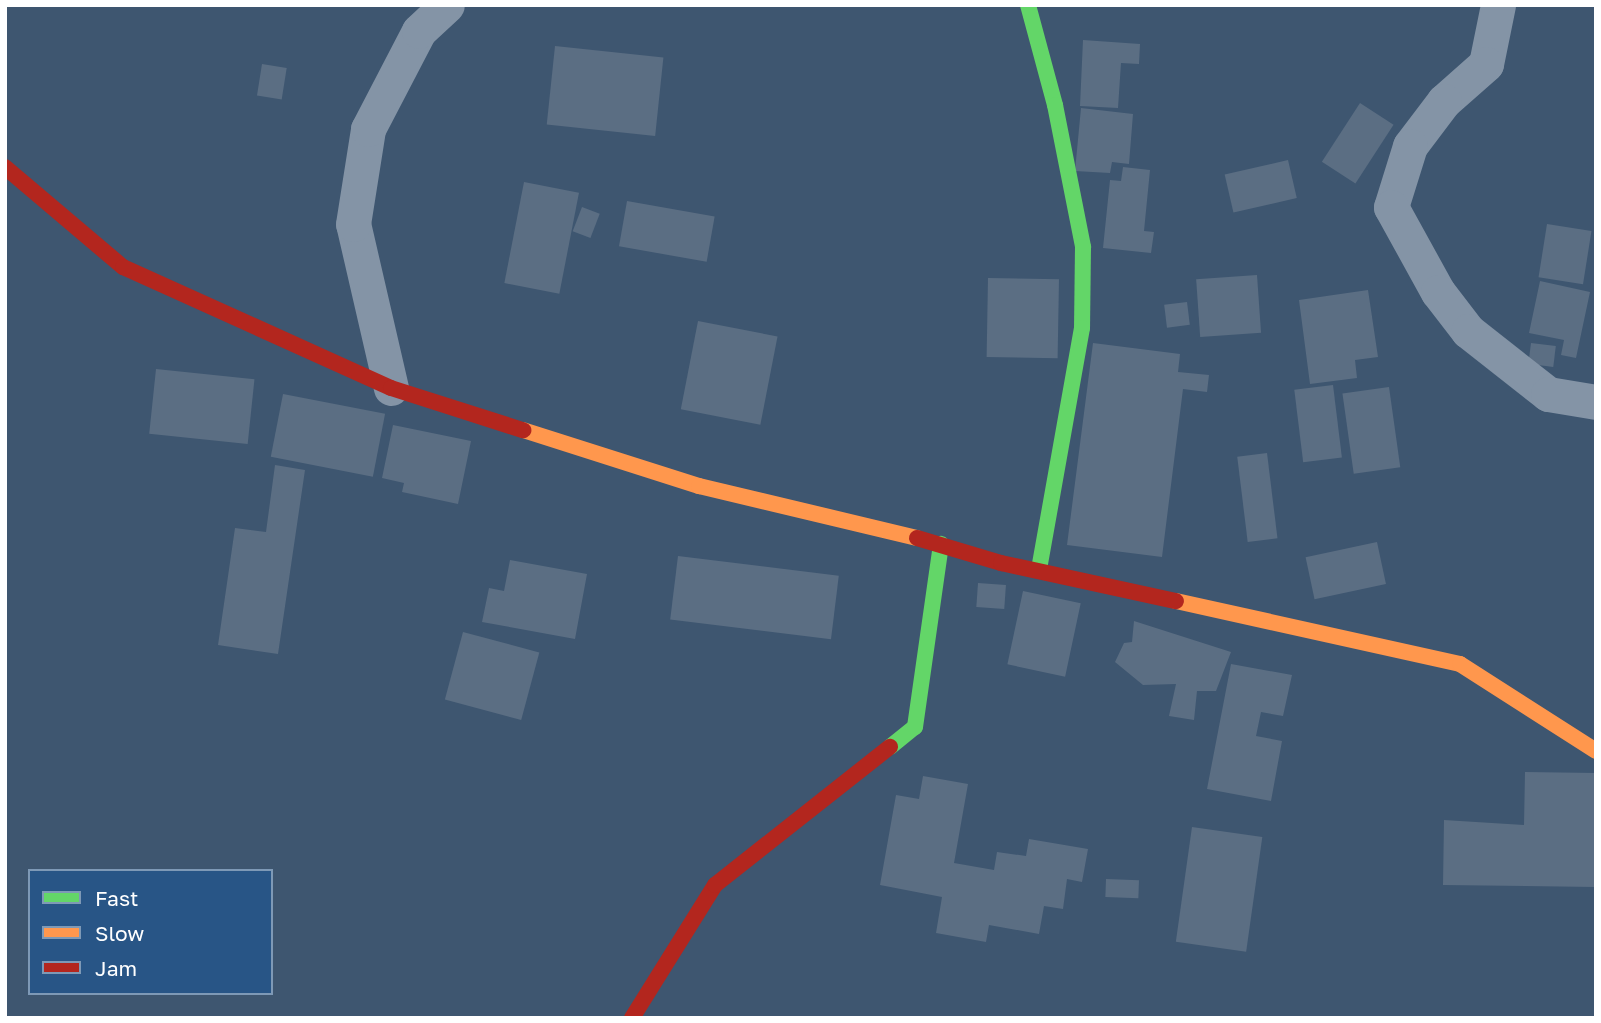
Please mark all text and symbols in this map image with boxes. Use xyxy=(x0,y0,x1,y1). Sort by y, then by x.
legend xyxy=(28,869,273,995)
text: Fast xyxy=(95,885,138,911)
text: Slow xyxy=(95,920,144,946)
text: Jam xyxy=(95,955,137,981)

